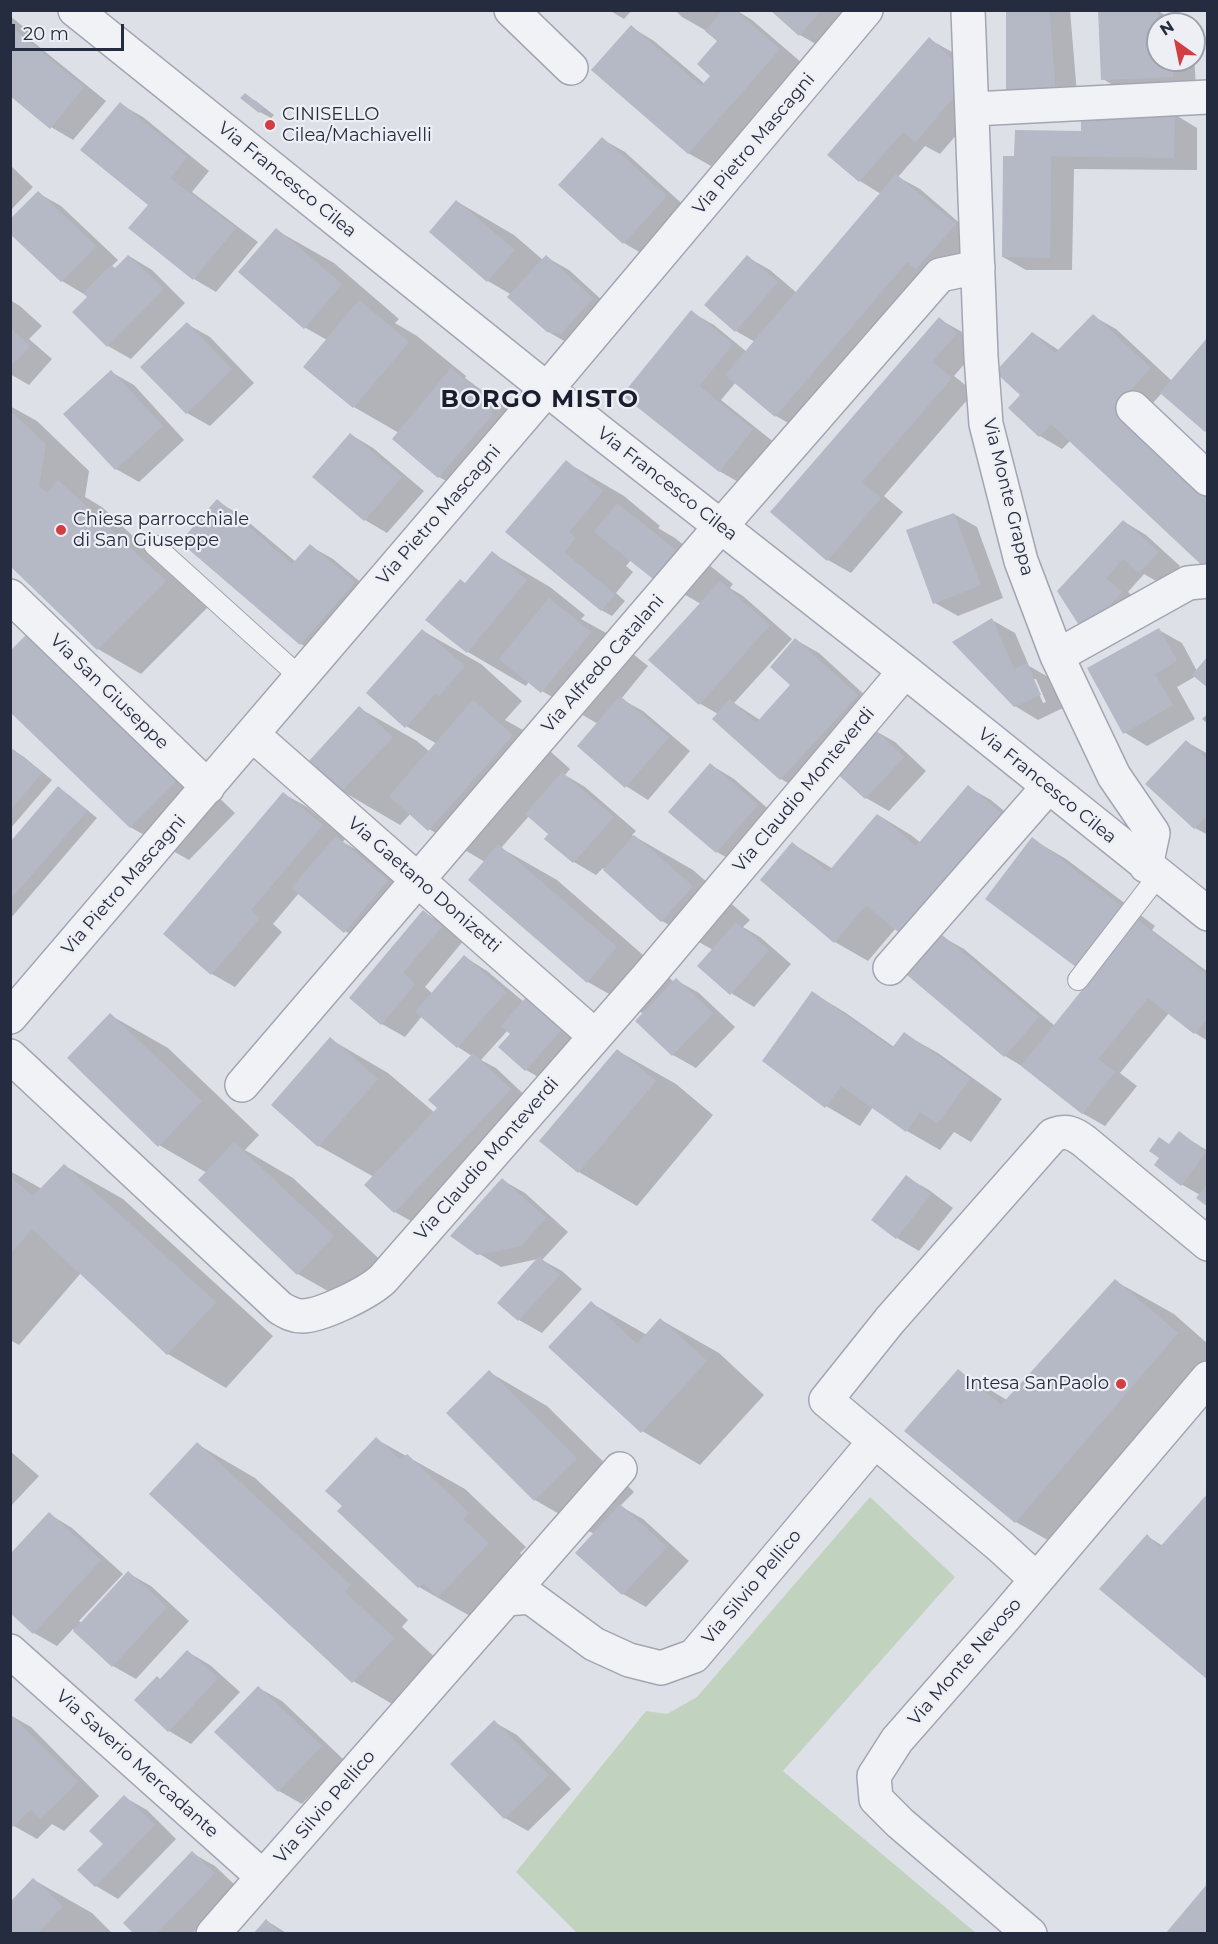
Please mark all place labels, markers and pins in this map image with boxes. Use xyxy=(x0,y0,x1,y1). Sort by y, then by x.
place label: CINISELLO Cilea/Machiavelli xyxy=(282,104,432,146)
marker: CINISELLO Cilea/Machiavelli xyxy=(263,118,277,132)
place label: Chiesa parrocchiale di San Giuseppe xyxy=(73,509,249,552)
marker: Chiesa parrocchiale di San Giuseppe xyxy=(54,523,68,537)
place label: Intesa SanPaolo xyxy=(965,1373,1109,1395)
marker: Intesa SanPaolo xyxy=(1114,1377,1128,1391)

